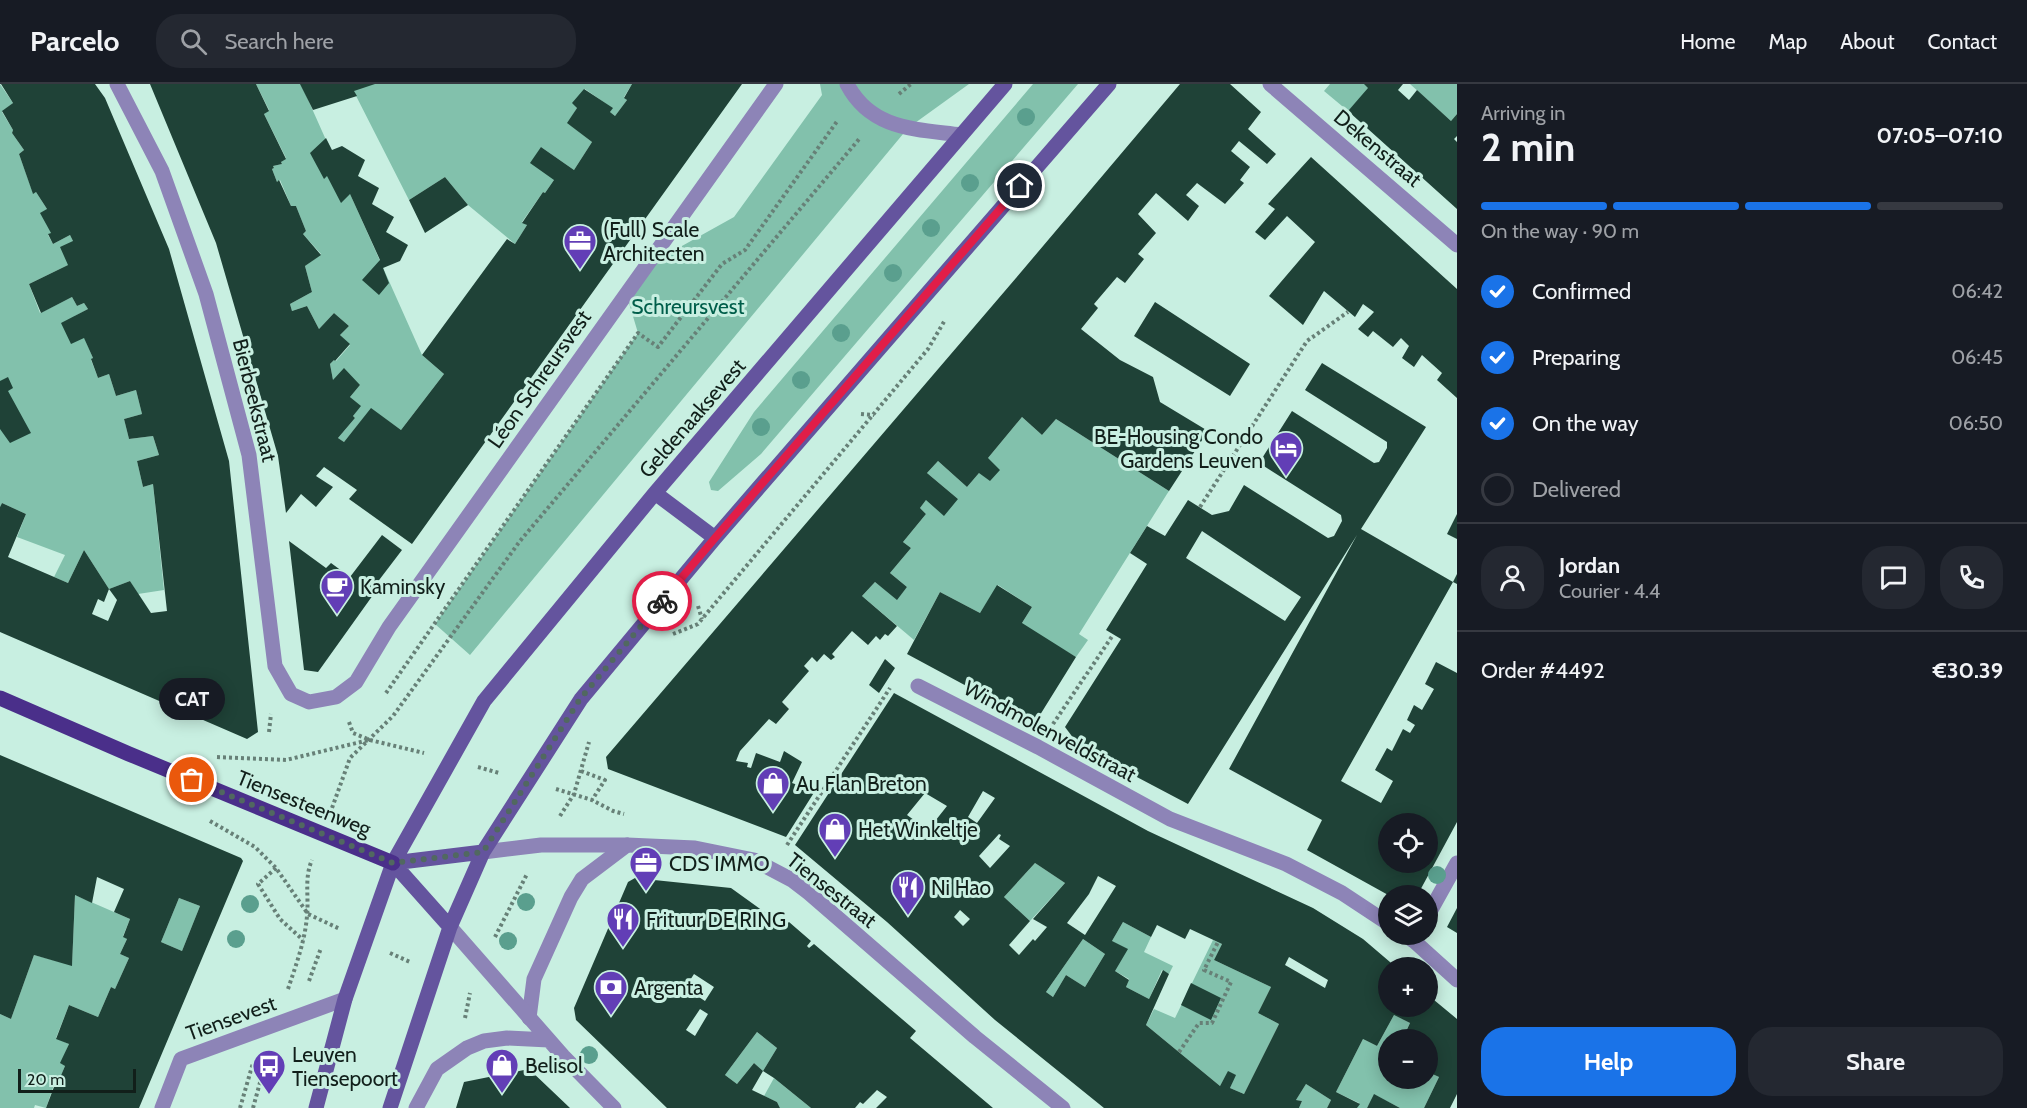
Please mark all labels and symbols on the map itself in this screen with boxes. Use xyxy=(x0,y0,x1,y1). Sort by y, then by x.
street label: Dekenstraat xyxy=(1329,104,1427,192)
pin xyxy=(994,160,1045,211)
place label: (Full) Scale Architecten xyxy=(603,217,704,266)
office icon: (Full) Scale Architecten xyxy=(562,223,598,270)
park label: Schreursvest xyxy=(631,294,745,319)
street label: Léon Schreursvest xyxy=(482,305,596,453)
street label: Bierbeekstraat xyxy=(228,336,282,464)
street label: Geldenaaksevest xyxy=(634,353,750,483)
place label: BE-Housing Condo Gardens Leuven xyxy=(1094,424,1263,473)
hotel icon: BE-Housing Condo Gardens Leuven xyxy=(1268,430,1304,477)
cafe icon: Kaminsky xyxy=(319,568,355,615)
courier xyxy=(632,571,692,631)
place label: Kaminsky xyxy=(360,574,446,599)
street label: Windmolenveldstraat xyxy=(960,675,1140,787)
callout: CAT xyxy=(159,678,225,720)
pin xyxy=(166,754,217,805)
street label: Tiensesteenweg xyxy=(233,765,375,841)
shop icon: Au Flan Breton xyxy=(755,765,791,812)
place label: Au Flan Breton xyxy=(796,771,927,796)
shop icon: Het Winkeltje xyxy=(817,811,853,858)
place label: Het Winkeltje xyxy=(858,817,978,843)
office icon: CDS IMMO xyxy=(628,845,664,892)
street label: Tiensestraat xyxy=(782,847,882,933)
place label: CDS IMMO xyxy=(669,851,770,876)
restaurant icon: Ni Hao xyxy=(890,869,926,916)
place label: Ni Hao xyxy=(931,875,991,900)
restaurant icon: Frituur DE RING xyxy=(605,901,641,948)
place label: Frituur DE RING xyxy=(646,907,786,932)
bank icon: Argenta xyxy=(593,969,629,1016)
place label: Argenta xyxy=(634,975,703,1000)
street label: Tiensevest xyxy=(183,990,279,1046)
place label: Leuven Tiensepoort xyxy=(292,1042,398,1091)
shop icon: Belisol xyxy=(484,1047,520,1094)
bus stop icon: Leuven Tiensepoort xyxy=(251,1048,287,1095)
place label: Belisol xyxy=(525,1053,583,1078)
scale bar xyxy=(18,1066,136,1094)

